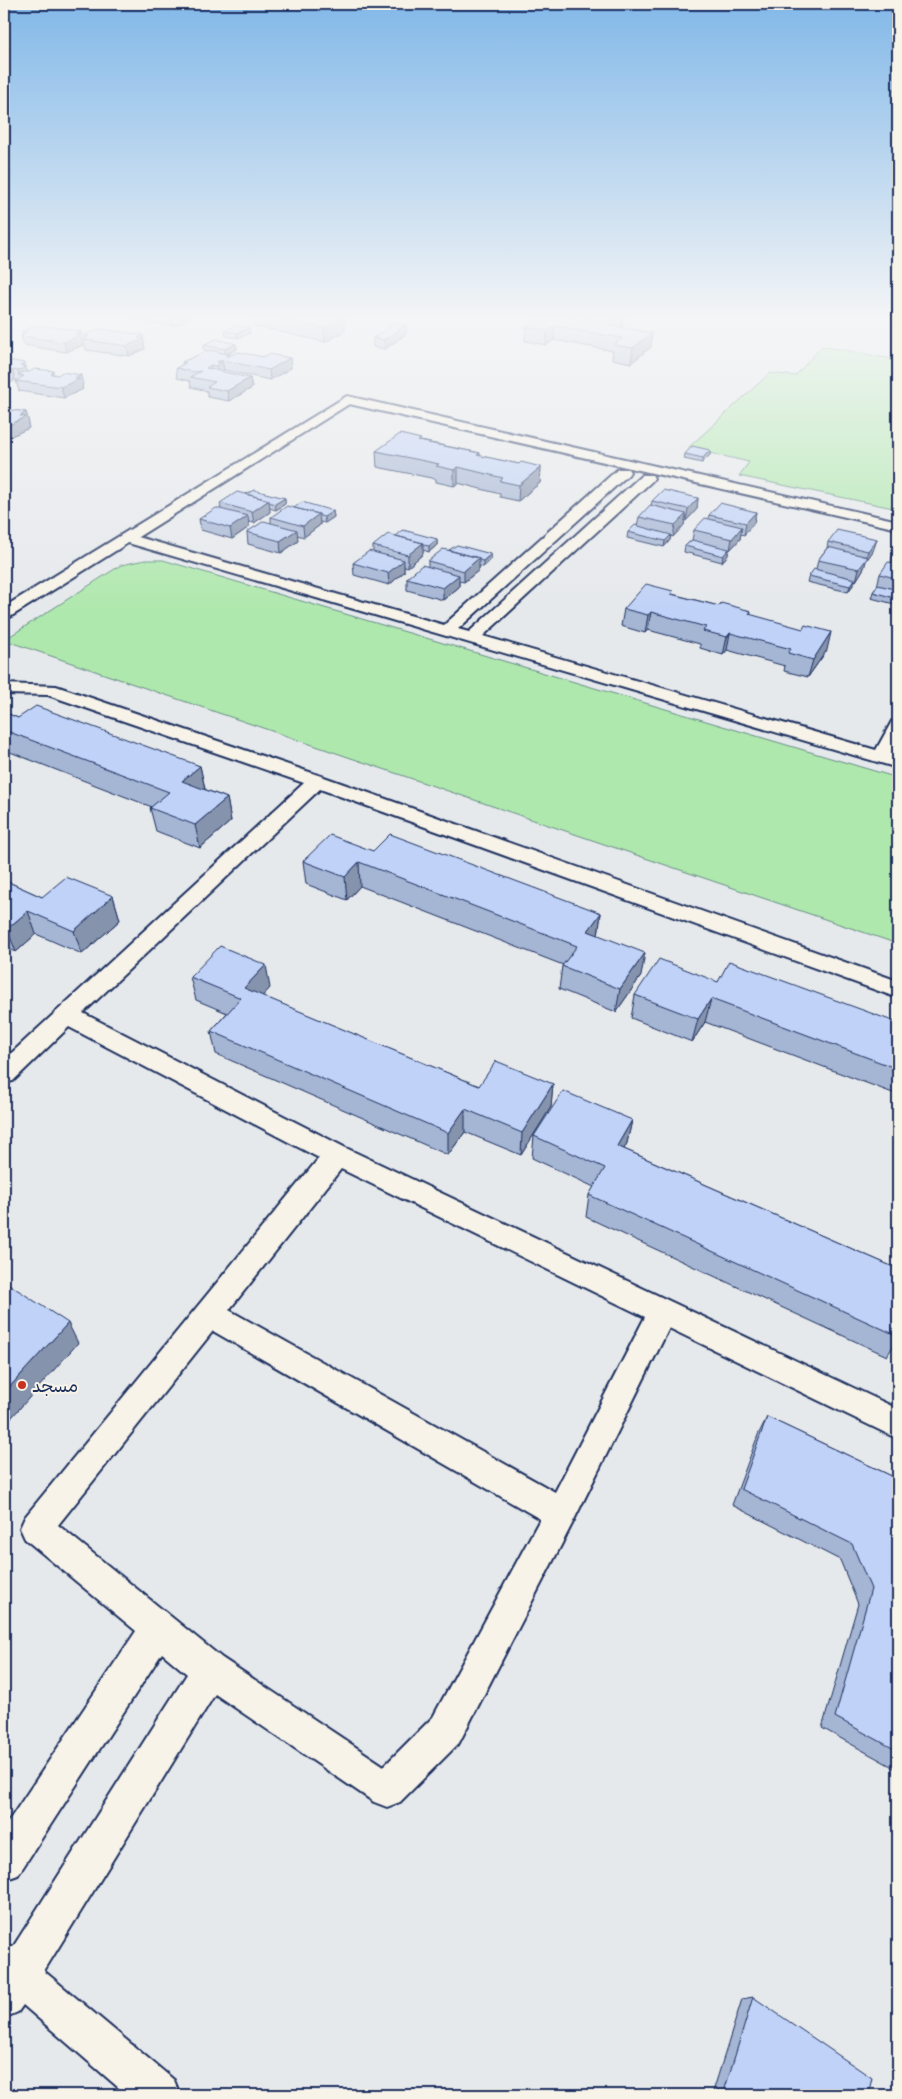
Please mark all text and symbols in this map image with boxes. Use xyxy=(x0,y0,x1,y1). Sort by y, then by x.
place label: مسجد xyxy=(32,1373,78,1397)
marker: مسجد xyxy=(16,1379,28,1391)

